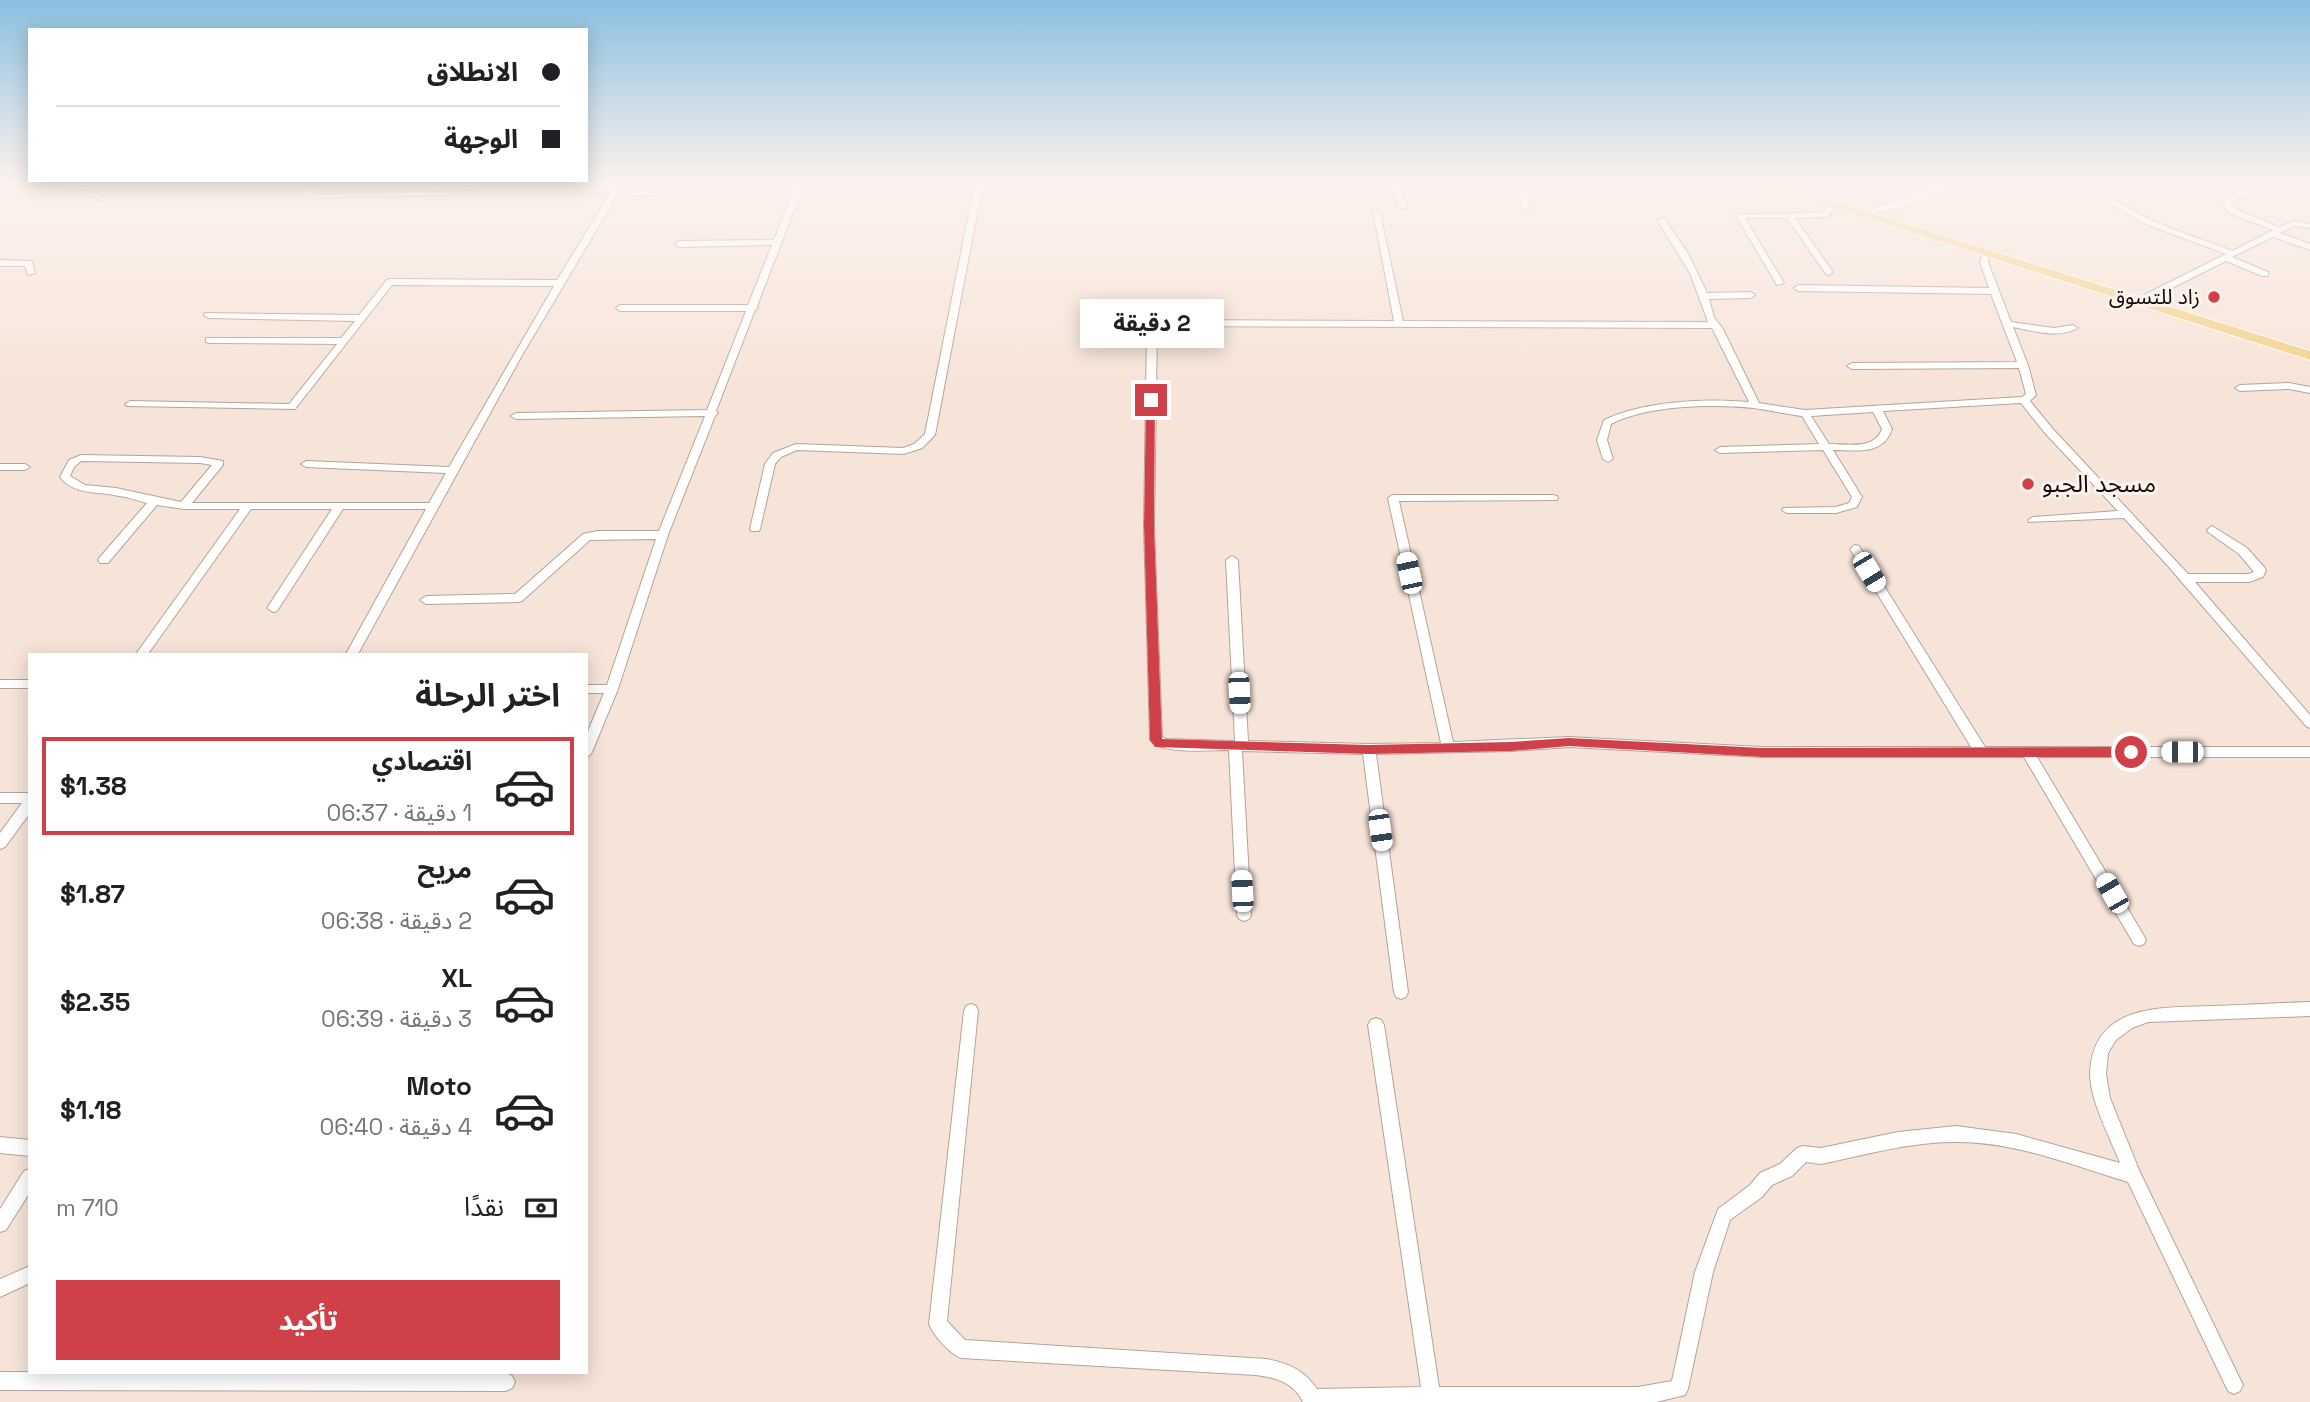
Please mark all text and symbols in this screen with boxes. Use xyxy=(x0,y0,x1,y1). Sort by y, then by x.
text: الانطلاق xyxy=(427,55,518,89)
text: الوجهة xyxy=(444,122,518,156)
place label: زاد للتسوق xyxy=(2109,283,2200,310)
marker: زاد للتسوق xyxy=(2206,289,2222,305)
callout: 2 دقيقة xyxy=(1079,298,1223,348)
text: 2 دقيقة xyxy=(1113,308,1191,338)
route end xyxy=(1135,384,1167,416)
place label: مسجد الجبو xyxy=(2042,468,2156,499)
marker: مسجد الجبو xyxy=(2020,476,2036,492)
car xyxy=(1850,549,1889,595)
car xyxy=(1395,550,1424,596)
car xyxy=(1228,671,1251,715)
text: اختر الرحلة xyxy=(415,675,560,715)
route start xyxy=(2115,736,2147,768)
car xyxy=(2162,742,2204,763)
text: اقتصادي xyxy=(372,744,472,778)
icon: car xyxy=(493,755,556,818)
text: $1.38 xyxy=(60,769,127,803)
text: 1 دقيقة · 06:37 xyxy=(326,798,472,828)
car xyxy=(1367,808,1394,852)
text: مريح xyxy=(417,852,472,886)
icon: car xyxy=(493,863,556,926)
car xyxy=(1231,869,1254,913)
car xyxy=(2093,870,2132,916)
text: $1.87 xyxy=(60,877,125,911)
text: 2 دقيقة · 06:38 xyxy=(321,906,472,936)
text: XL xyxy=(441,961,472,995)
icon: car xyxy=(493,971,556,1034)
text: $2.35 xyxy=(60,985,130,1019)
text: 3 دقيقة · 06:39 xyxy=(321,1004,472,1034)
text: Moto xyxy=(406,1069,472,1103)
icon: car xyxy=(493,1079,556,1142)
text: $1.18 xyxy=(60,1093,121,1127)
text: 4 دقيقة · 06:40 xyxy=(319,1112,472,1142)
icon: cash xyxy=(522,1189,560,1227)
text: نقدًا xyxy=(464,1190,504,1224)
text: 710 m xyxy=(56,1193,119,1223)
button: تأكيد xyxy=(56,1280,560,1360)

